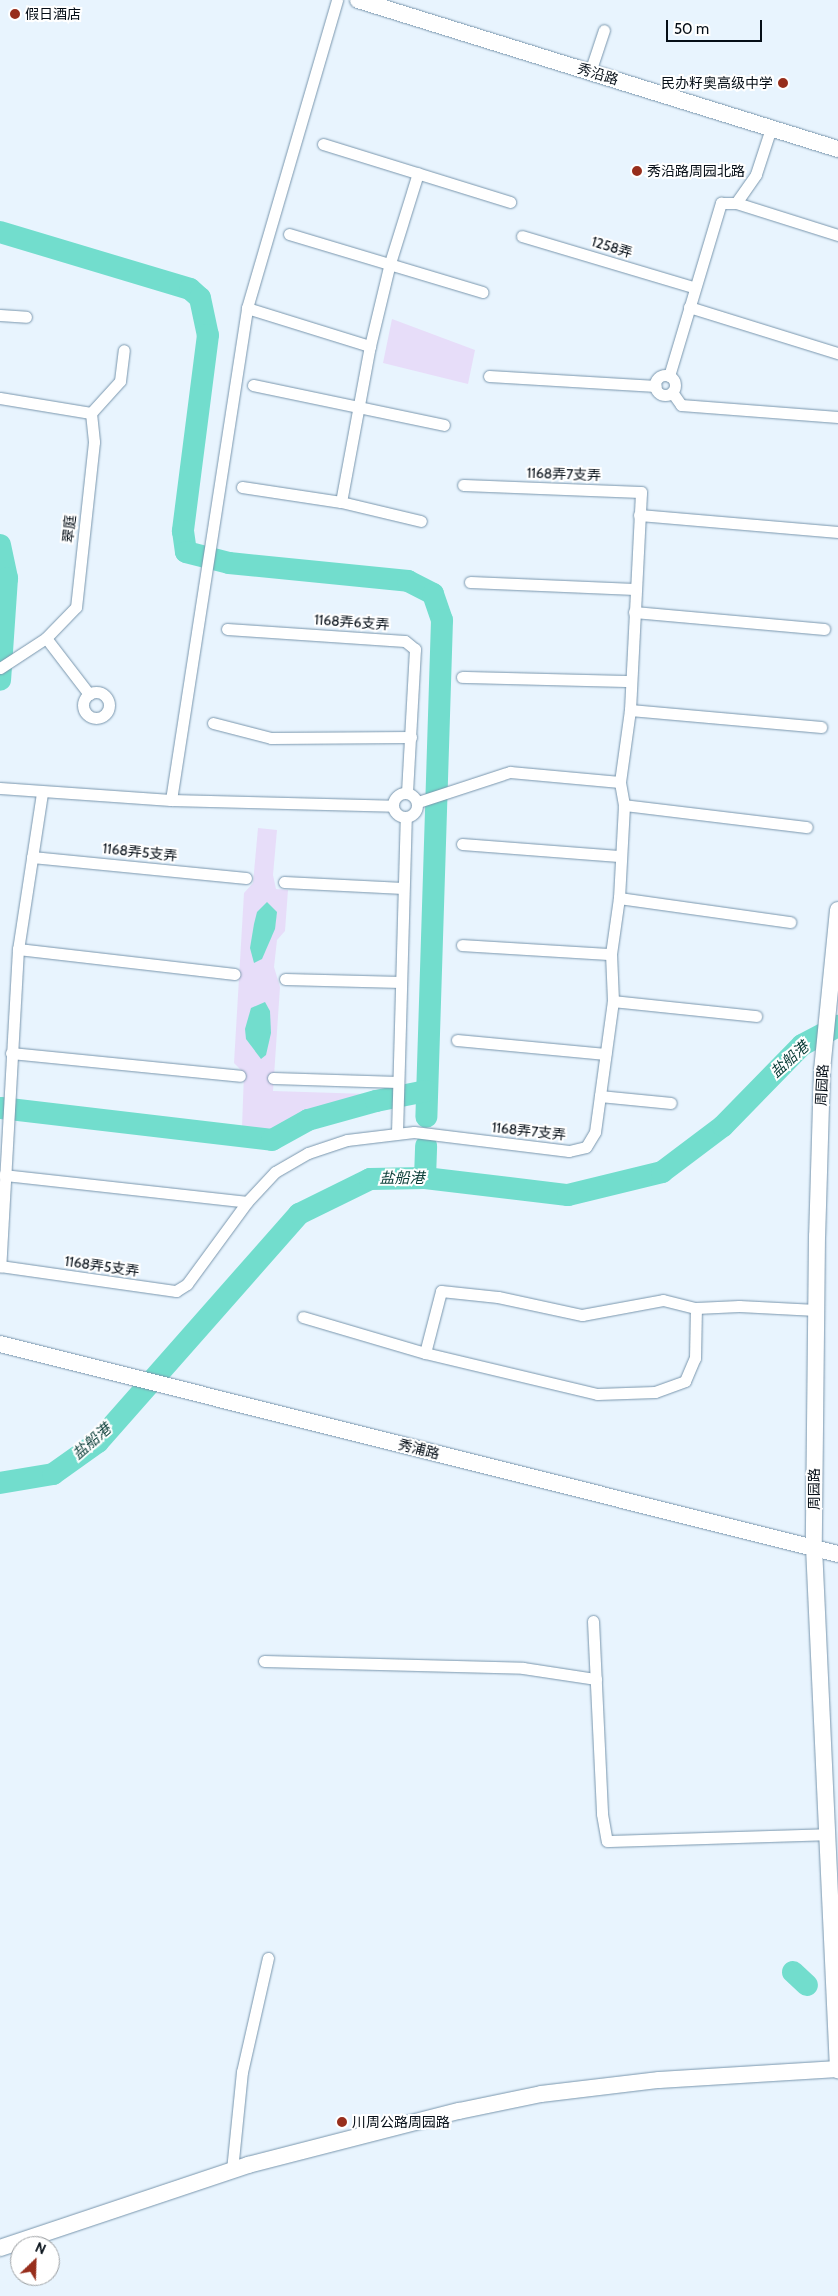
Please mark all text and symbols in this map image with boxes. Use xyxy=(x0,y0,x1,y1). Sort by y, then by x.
place label: 假日酒店 xyxy=(25,6,81,22)
marker: 假日酒店 xyxy=(9,8,21,20)
scale bar xyxy=(668,10,764,42)
text: 50 m xyxy=(674,20,709,38)
street label: 秀沿路 xyxy=(575,60,621,88)
place label: 民办籽奥高级中学 xyxy=(661,75,773,91)
marker: 民办籽奥高级中学 xyxy=(777,77,789,89)
place label: 秀沿路周园北路 xyxy=(647,163,745,179)
marker: 秀沿路周园北路 xyxy=(631,165,643,177)
street label: 1258弄 xyxy=(589,233,635,261)
street label: 1168弄7支弄 xyxy=(526,464,602,484)
street label: 翠庭 xyxy=(59,514,79,544)
street label: 1168弄6支弄 xyxy=(314,611,390,633)
street label: 1168弄5支弄 xyxy=(102,840,178,864)
water label: 盐船港 xyxy=(767,1038,813,1082)
street label: 周园路 xyxy=(813,1064,831,1106)
street label: 1168弄7支弄 xyxy=(491,1119,567,1143)
water label: 盐船港 xyxy=(380,1170,424,1188)
street label: 1168弄5支弄 xyxy=(64,1252,140,1280)
water label: 盐船港 xyxy=(69,1420,115,1464)
street label: 秀浦路 xyxy=(397,1436,441,1462)
street label: 周园路 xyxy=(806,1468,822,1510)
place label: 川周公路周园路 xyxy=(352,2114,450,2130)
marker: 川周公路周园路 xyxy=(336,2116,348,2128)
north arrow xyxy=(10,2236,60,2286)
text: N xyxy=(33,2238,49,2258)

